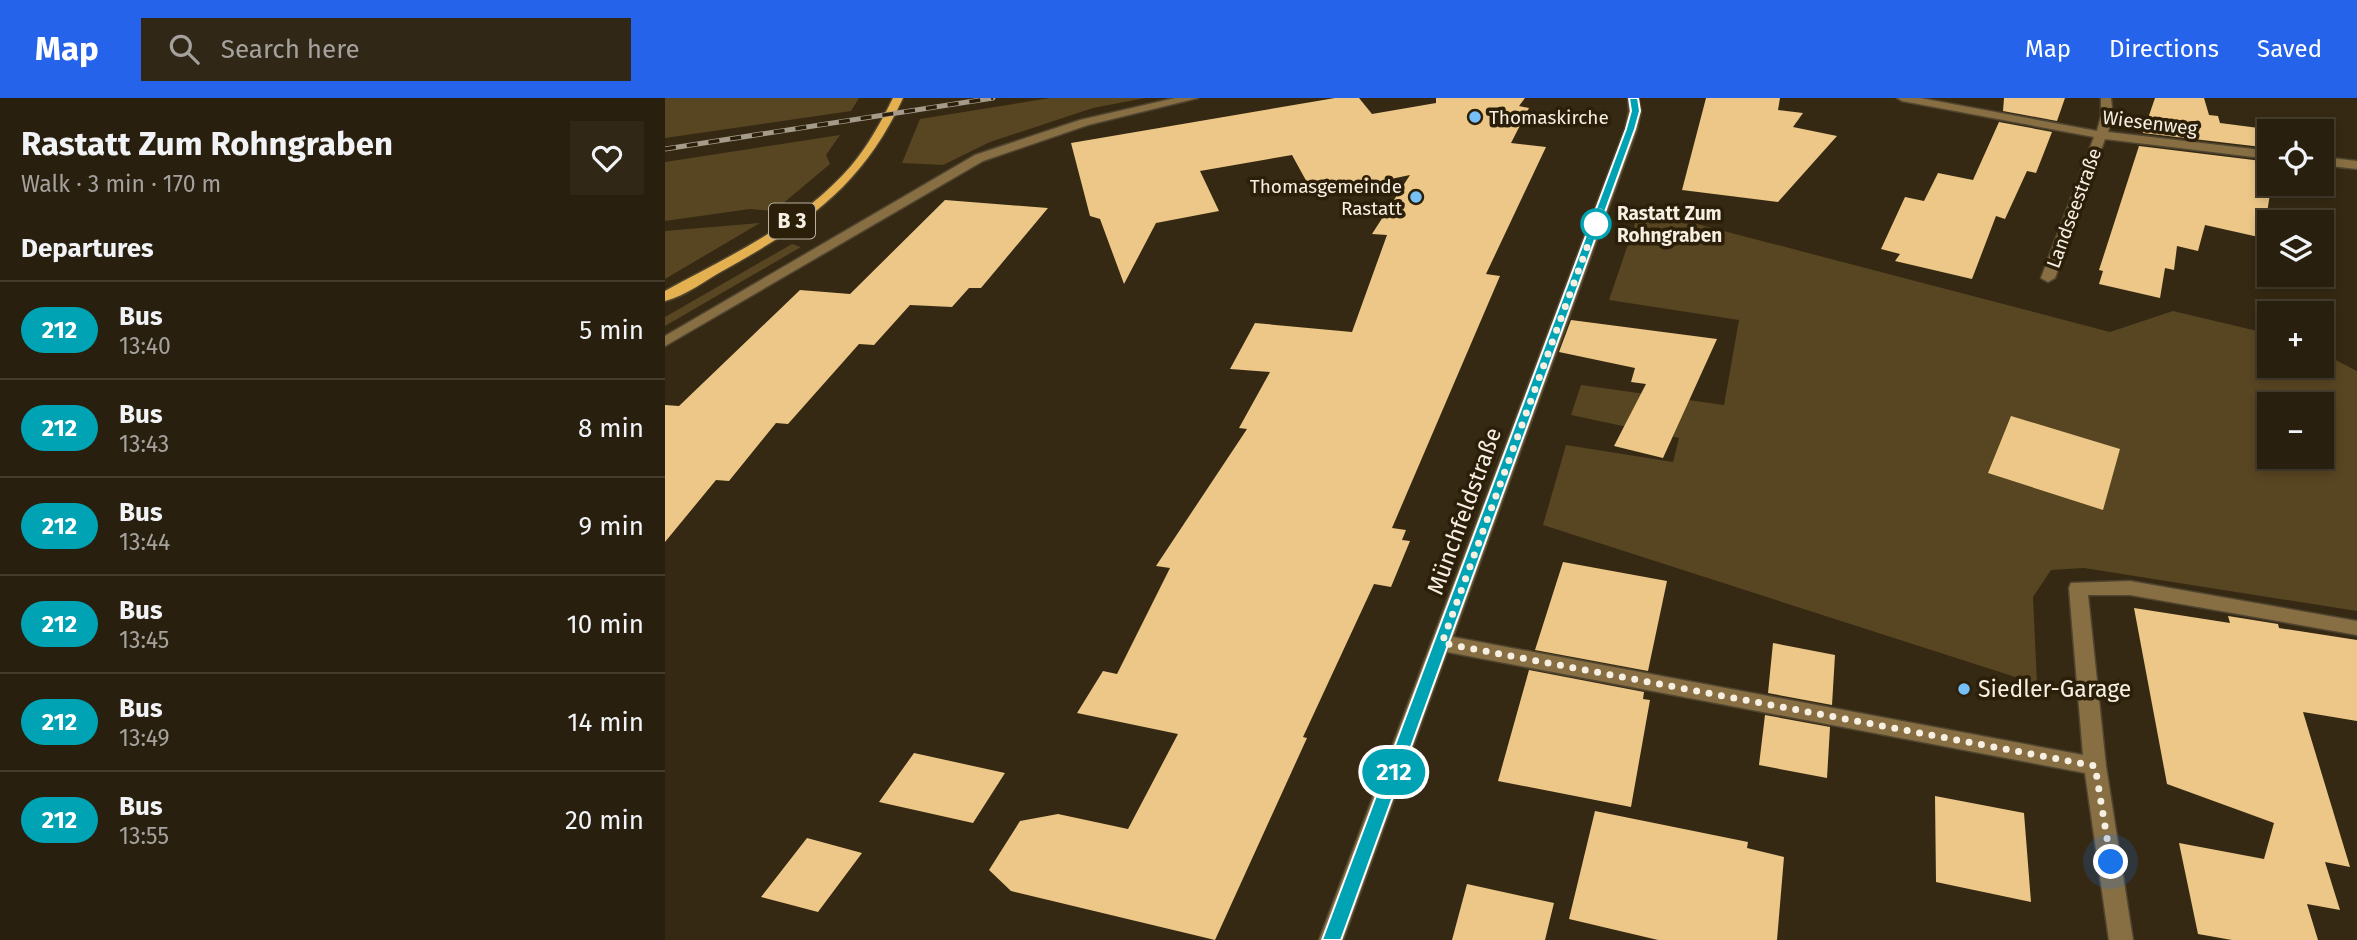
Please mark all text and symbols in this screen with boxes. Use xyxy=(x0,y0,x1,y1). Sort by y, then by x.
search box xyxy=(141,18,631,81)
text: Map xyxy=(35,29,99,69)
icon: search xyxy=(165,30,203,68)
text: Search here xyxy=(221,34,360,65)
text: Map xyxy=(2025,35,2071,63)
text: Directions xyxy=(2109,35,2219,63)
text: Saved xyxy=(2257,35,2322,63)
place label: Thomaskirche xyxy=(1489,106,1609,129)
street label: Wiesenweg xyxy=(2101,106,2199,140)
marker: Thomaskirche xyxy=(1467,109,1483,125)
map controls xyxy=(2257,119,2334,469)
button: locate xyxy=(2257,119,2334,196)
button: heart xyxy=(570,121,644,195)
text: Rastatt Zum Rohngraben xyxy=(21,124,393,164)
street label: Landseestraße xyxy=(2042,145,2106,271)
text: Walk · 3 min · 170 m xyxy=(21,170,221,198)
place label: Thomasgemeinde Rastatt xyxy=(1250,175,1402,220)
marker: Thomasgemeinde Rastatt xyxy=(1408,189,1424,205)
place label: Rastatt Zum Rohngraben xyxy=(1617,202,1722,247)
road number: B 3 xyxy=(769,204,815,238)
marker: Rastatt Zum Rohngraben xyxy=(1581,209,1611,239)
button: layers xyxy=(2257,210,2334,287)
text: Departures xyxy=(21,233,154,264)
text: Bus xyxy=(119,301,162,332)
button: + xyxy=(2257,301,2334,378)
text: 5 min xyxy=(579,315,644,346)
text: 212 xyxy=(42,316,77,344)
text: 13:40 xyxy=(119,332,171,360)
button: − xyxy=(2257,392,2334,469)
text: Bus xyxy=(119,399,162,430)
text: 8 min xyxy=(578,413,644,444)
text: 212 xyxy=(42,414,77,442)
street label: Münchfeldstraße xyxy=(1421,424,1507,598)
text: 13:43 xyxy=(119,430,169,458)
text: Bus xyxy=(119,497,162,528)
text: 9 min xyxy=(579,511,644,542)
text: 212 xyxy=(42,512,77,540)
text: 13:44 xyxy=(119,528,170,556)
text: Bus xyxy=(119,595,162,626)
text: 10 min xyxy=(566,609,644,640)
text: 212 xyxy=(42,610,77,638)
text: 13:45 xyxy=(119,626,169,654)
place label: Siedler-Garage xyxy=(1978,675,2131,703)
marker: Siedler-Garage xyxy=(1956,681,1972,697)
text: Bus xyxy=(119,693,162,724)
text: 14 min xyxy=(567,707,644,738)
text: 212 xyxy=(42,708,77,736)
text: 13:49 xyxy=(119,724,170,752)
line badge: 212 xyxy=(1354,749,1434,795)
text: 212 xyxy=(1376,758,1412,786)
text: Bus xyxy=(119,791,162,822)
text: 20 min xyxy=(565,805,644,836)
text: 212 xyxy=(42,806,77,834)
text: 13:55 xyxy=(119,822,169,850)
your location xyxy=(2093,844,2128,879)

